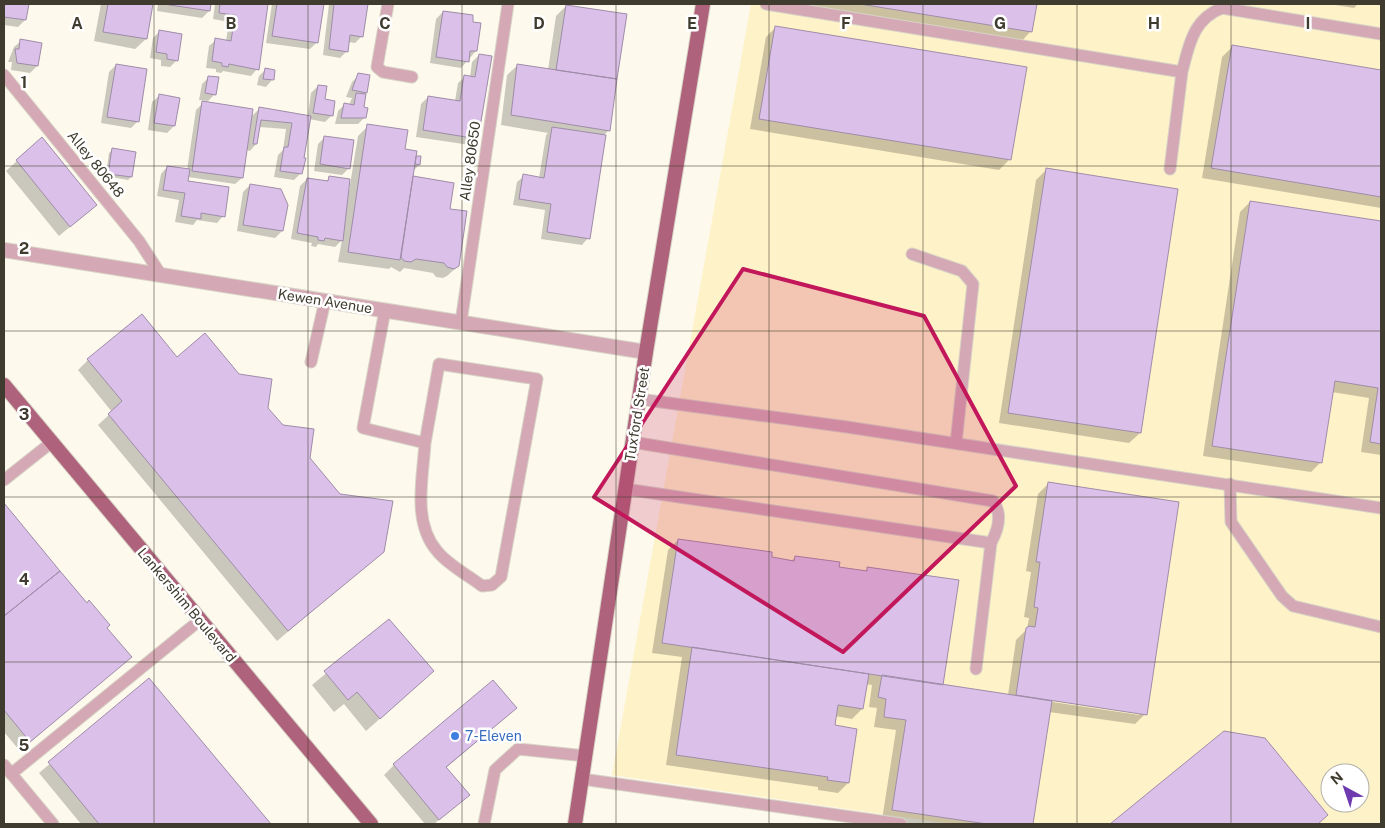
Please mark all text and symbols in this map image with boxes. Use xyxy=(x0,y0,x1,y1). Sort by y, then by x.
text: A xyxy=(71,14,83,33)
text: B xyxy=(226,14,237,33)
text: C xyxy=(379,14,391,33)
text: D xyxy=(533,14,545,33)
text: E xyxy=(687,14,697,33)
text: F xyxy=(841,14,851,33)
text: G xyxy=(994,14,1006,33)
text: H xyxy=(1148,14,1160,33)
text: I xyxy=(1306,14,1310,33)
text: 1 xyxy=(21,73,27,92)
street label: Alley 80650 xyxy=(456,120,484,202)
street label: Alley 80648 xyxy=(64,128,128,200)
text: 2 xyxy=(19,239,29,258)
street label: Kewen Avenue xyxy=(277,286,373,316)
street label: Tuxford Street xyxy=(622,366,652,462)
text: 3 xyxy=(19,405,29,424)
street label: Lankershim Boulevard xyxy=(134,545,240,665)
text: 4 xyxy=(19,570,30,589)
place label: 7-Eleven xyxy=(465,728,522,744)
marker: 7-Eleven xyxy=(449,730,461,742)
text: 5 xyxy=(19,736,30,755)
north arrow xyxy=(1320,763,1370,813)
text: N xyxy=(1327,768,1346,788)

